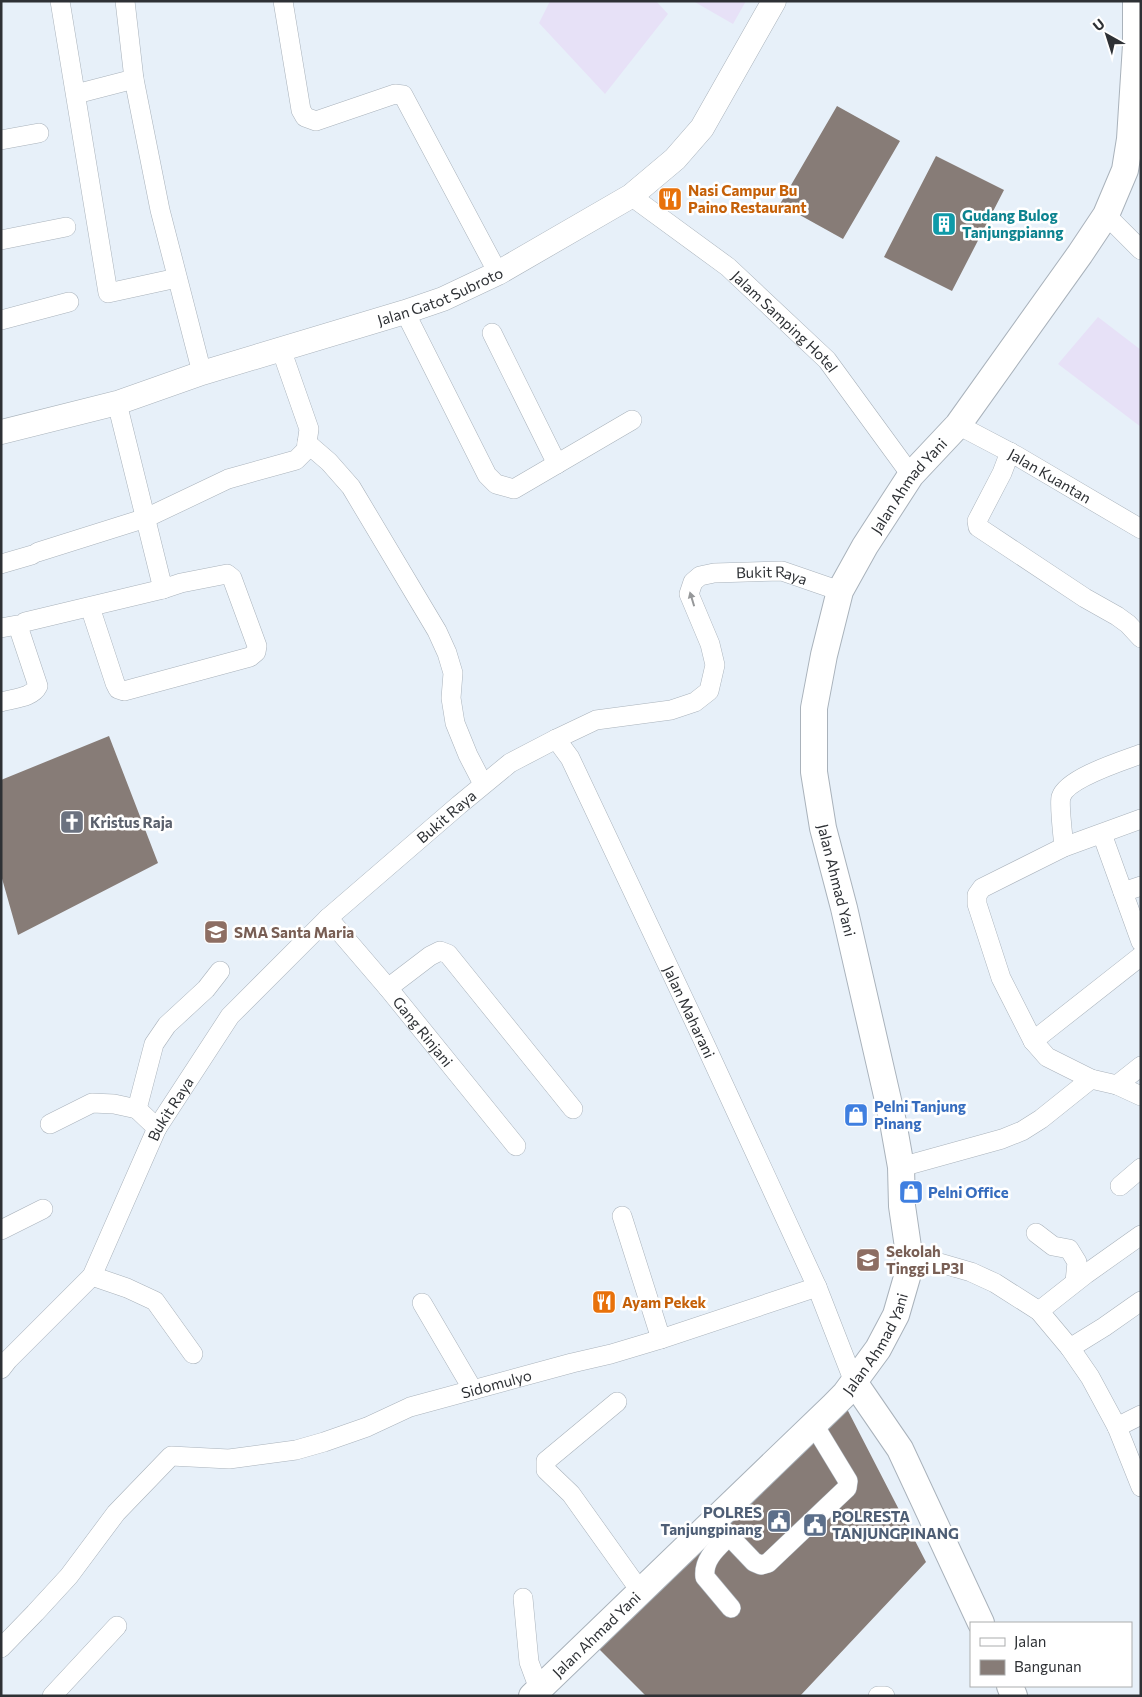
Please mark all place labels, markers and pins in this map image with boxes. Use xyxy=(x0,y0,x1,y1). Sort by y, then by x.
place label: Nasi Campur Bu Paino Restaurant xyxy=(688,181,807,216)
restaurant icon: Nasi Campur Bu Paino Restaurant xyxy=(657,186,683,212)
place label: Gudang Bulog Tanjungpianng xyxy=(962,206,1063,241)
building icon: Gudang Bulog Tanjungpianng xyxy=(931,211,957,237)
church icon: Kristus Raja xyxy=(59,809,85,835)
place label: Kristus Raja xyxy=(90,813,173,831)
school or university icon: SMA Santa Maria xyxy=(203,919,229,945)
place label: SMA Santa Maria xyxy=(234,923,354,941)
place label: Pelni Tanjung Pinang xyxy=(874,1097,966,1132)
shop icon: Pelni Tanjung Pinang xyxy=(843,1102,869,1128)
shop icon: Pelni Office xyxy=(898,1179,924,1205)
place label: Pelni Office xyxy=(928,1183,1009,1201)
place label: Sekolah Tinggi LP3I xyxy=(886,1242,964,1277)
school or university icon: Sekolah Tinggi LP3I xyxy=(855,1247,881,1273)
restaurant icon: Ayam Pekek xyxy=(591,1289,617,1315)
place label: Ayam Pekek xyxy=(622,1293,707,1311)
place label: POLRES Tanjungpinang xyxy=(661,1503,762,1538)
place label: POLRESTA TANJUNGPINANG xyxy=(832,1507,959,1542)
public building icon: POLRES Tanjungpinang xyxy=(766,1508,792,1534)
public building icon: POLRESTA TANJUNGPINANG xyxy=(802,1512,828,1538)

